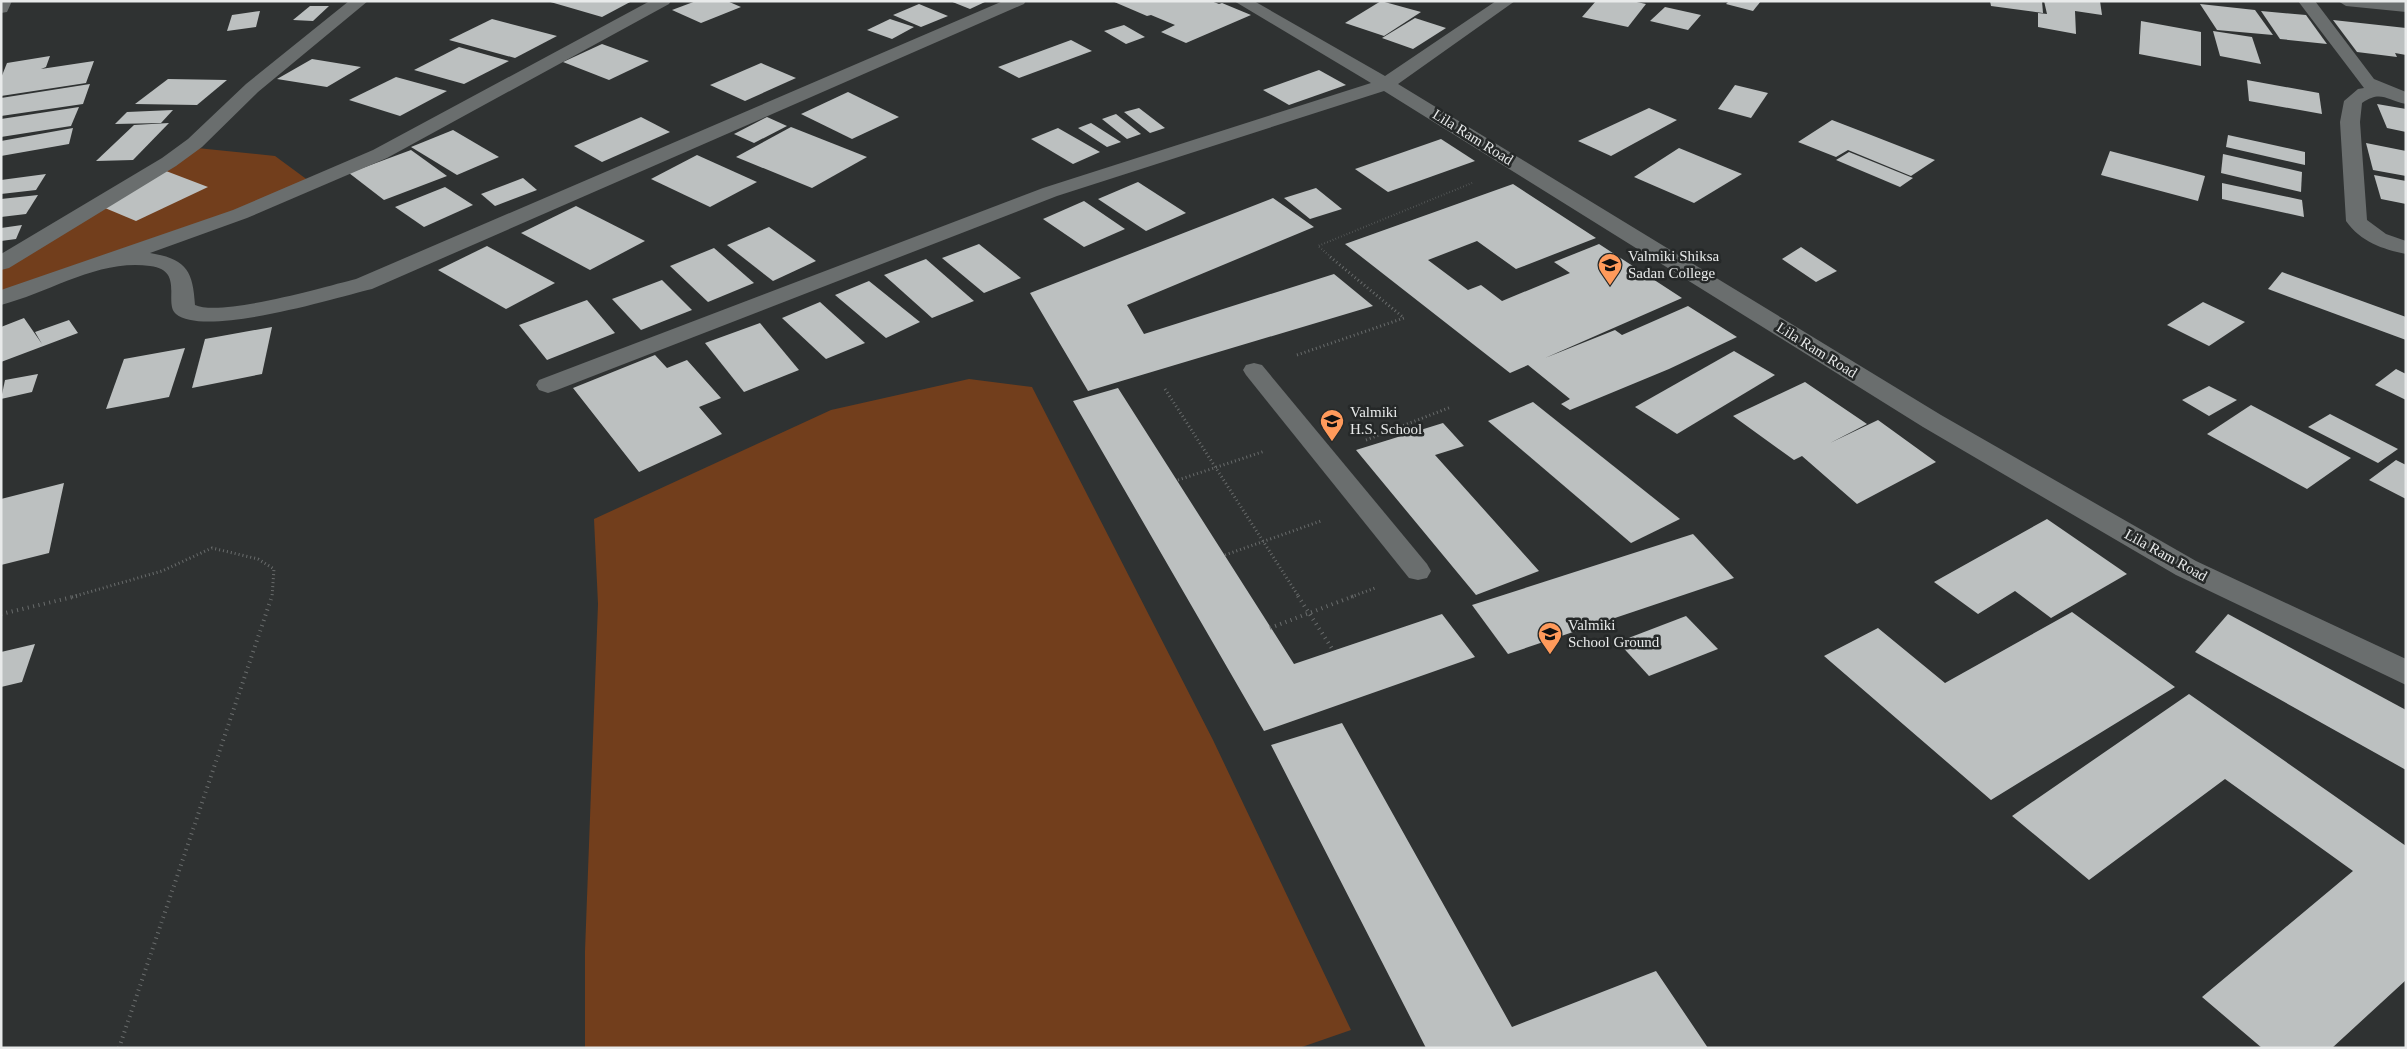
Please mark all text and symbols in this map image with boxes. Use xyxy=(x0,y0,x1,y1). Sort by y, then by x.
street label: Lila Ram Road xyxy=(1430,106,1517,168)
place label: Valmiki Shiksa Sadan College xyxy=(1628,248,1720,281)
school or university icon: Valmiki Shiksa Sadan College xyxy=(1597,252,1623,286)
street label: Lila Ram Road xyxy=(1774,319,1861,381)
place label: Valmiki H.S. School xyxy=(1350,404,1422,437)
school or university icon: Valmiki H.S. School xyxy=(1319,408,1345,442)
street label: Lila Ram Road xyxy=(2122,526,2210,584)
place label: Valmiki School Ground xyxy=(1568,617,1660,650)
school or university icon: Valmiki School Ground xyxy=(1537,621,1563,655)

